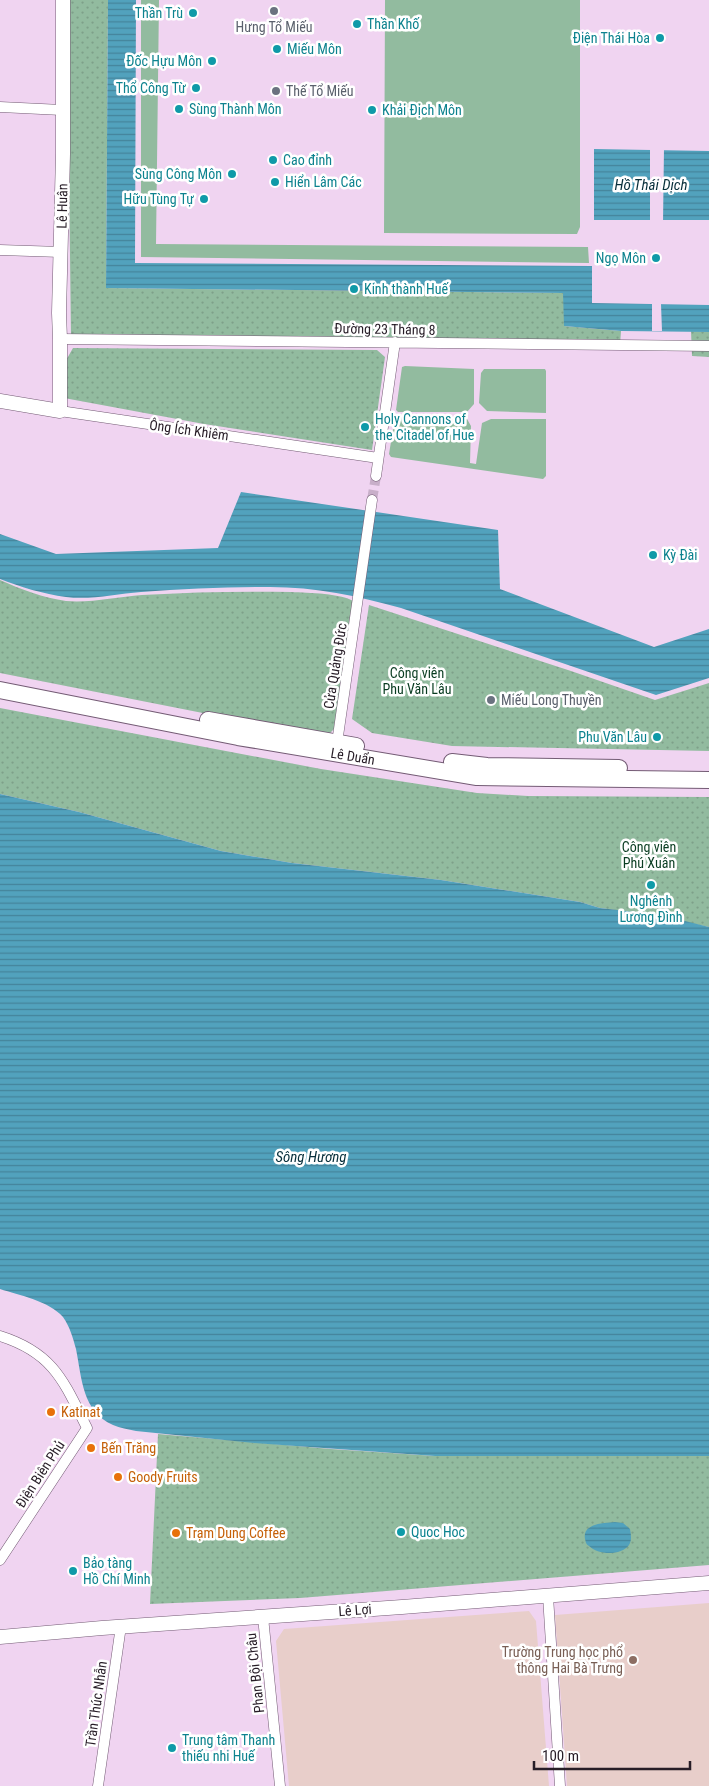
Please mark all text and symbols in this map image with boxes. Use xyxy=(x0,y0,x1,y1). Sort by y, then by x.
place label: Thần Trù xyxy=(135,5,183,21)
marker: Hưng Tổ Miếu xyxy=(268,5,280,17)
marker: Thần Trù xyxy=(187,7,199,19)
place label: Thần Khố xyxy=(367,16,420,32)
marker: Thần Khố xyxy=(351,18,363,30)
place label: Hưng Tổ Miếu xyxy=(236,19,312,35)
place label: Điện Thái Hòa xyxy=(573,30,650,46)
marker: Điện Thái Hòa xyxy=(654,32,666,44)
place label: Miếu Môn xyxy=(287,41,342,57)
marker: Miếu Môn xyxy=(271,43,283,55)
place label: Đốc Hựu Môn xyxy=(126,53,202,69)
marker: Đốc Hựu Môn xyxy=(206,55,218,67)
place label: Thổ Công Từ xyxy=(116,80,186,96)
marker: Thổ Công Từ xyxy=(190,82,202,94)
place label: Thế Tổ Miếu xyxy=(286,83,354,99)
marker: Thế Tổ Miếu xyxy=(270,85,282,97)
place label: Sùng Thành Môn xyxy=(189,101,282,117)
place label: Khải Địch Môn xyxy=(382,102,462,118)
marker: Sùng Thành Môn xyxy=(173,103,185,115)
marker: Khải Địch Môn xyxy=(366,104,378,116)
place label: Cao đỉnh xyxy=(283,152,332,168)
marker: Cao đỉnh xyxy=(267,154,279,166)
place label: Sùng Công Môn xyxy=(135,166,222,182)
marker: Sùng Công Môn xyxy=(226,168,238,180)
place label: Hiển Lâm Các xyxy=(285,174,362,190)
marker: Hiển Lâm Các xyxy=(269,176,281,188)
water label: Hồ Thái Dịch xyxy=(614,176,688,194)
street label: Lê Huân xyxy=(54,183,70,229)
place label: Hữu Tùng Tự xyxy=(124,191,194,207)
marker: Hữu Tùng Tự xyxy=(198,193,210,205)
place label: Ngọ Môn xyxy=(596,250,646,266)
marker: Ngọ Môn xyxy=(650,252,662,264)
place label: Kinh thành Huế xyxy=(364,281,449,297)
marker: Kinh thành Huế xyxy=(348,283,360,295)
street label: Đường 23 Tháng 8 xyxy=(334,320,436,338)
place label: Holy Cannons of the Citadel of Hue xyxy=(375,411,475,443)
street label: Ông Ích Khiêm xyxy=(148,416,230,443)
marker: Holy Cannons of the Citadel of Hue xyxy=(359,421,371,433)
place label: Kỳ Đài xyxy=(663,547,698,563)
marker: Kỳ Đài xyxy=(647,549,659,561)
street label: Cửa Quảng Đức xyxy=(320,622,350,710)
park label: Công viên Phu Văn Lâu xyxy=(383,665,451,697)
place label: Miếu Long Thuyền xyxy=(501,692,602,708)
marker: Miếu Long Thuyền xyxy=(485,694,497,706)
place label: Phu Văn Lâu xyxy=(578,729,647,745)
marker: Phu Văn Lâu xyxy=(651,731,663,743)
street label: Lê Duẩn xyxy=(329,745,376,768)
park label: Công viên Phú Xuân xyxy=(622,839,676,871)
marker: Nghênh Lương Đình xyxy=(645,879,657,891)
place label: Nghênh Lương Đình xyxy=(619,893,683,925)
water label: Sông Hương xyxy=(275,1148,347,1166)
place label: Katinat xyxy=(61,1404,100,1420)
marker: Katinat xyxy=(45,1406,57,1418)
street label: Điện Biên Phủ xyxy=(12,1437,68,1511)
place label: Bến Trăng xyxy=(101,1440,156,1456)
marker: Bến Trăng xyxy=(85,1442,97,1454)
place label: Goody Fruits xyxy=(128,1469,198,1485)
marker: Goody Fruits xyxy=(112,1471,124,1483)
place label: Quoc Hoc xyxy=(411,1524,465,1540)
place label: Trạm Dung Coffee xyxy=(186,1525,286,1541)
marker: Quoc Hoc xyxy=(395,1526,407,1538)
marker: Trạm Dung Coffee xyxy=(170,1527,182,1539)
place label: Bảo tàng Hồ Chí Minh xyxy=(83,1555,150,1587)
marker: Bảo tàng Hồ Chí Minh xyxy=(67,1565,79,1577)
street label: Lê Lợi xyxy=(338,1601,372,1619)
street label: Phan Bội Châu xyxy=(243,1632,267,1714)
place label: Trường Trung học phổ thông Hai Bà Trưng xyxy=(502,1644,623,1676)
marker: Trường Trung học phổ thông Hai Bà Trưng xyxy=(627,1654,639,1666)
street label: Trần Thúc Nhẫn xyxy=(82,1660,110,1748)
place label: Trung tâm Thanh thiếu nhi Huế xyxy=(182,1732,275,1764)
scale bar xyxy=(534,1738,690,1770)
marker: Trung tâm Thanh thiếu nhi Huế xyxy=(166,1742,178,1754)
text: 100 m xyxy=(542,1747,579,1765)

